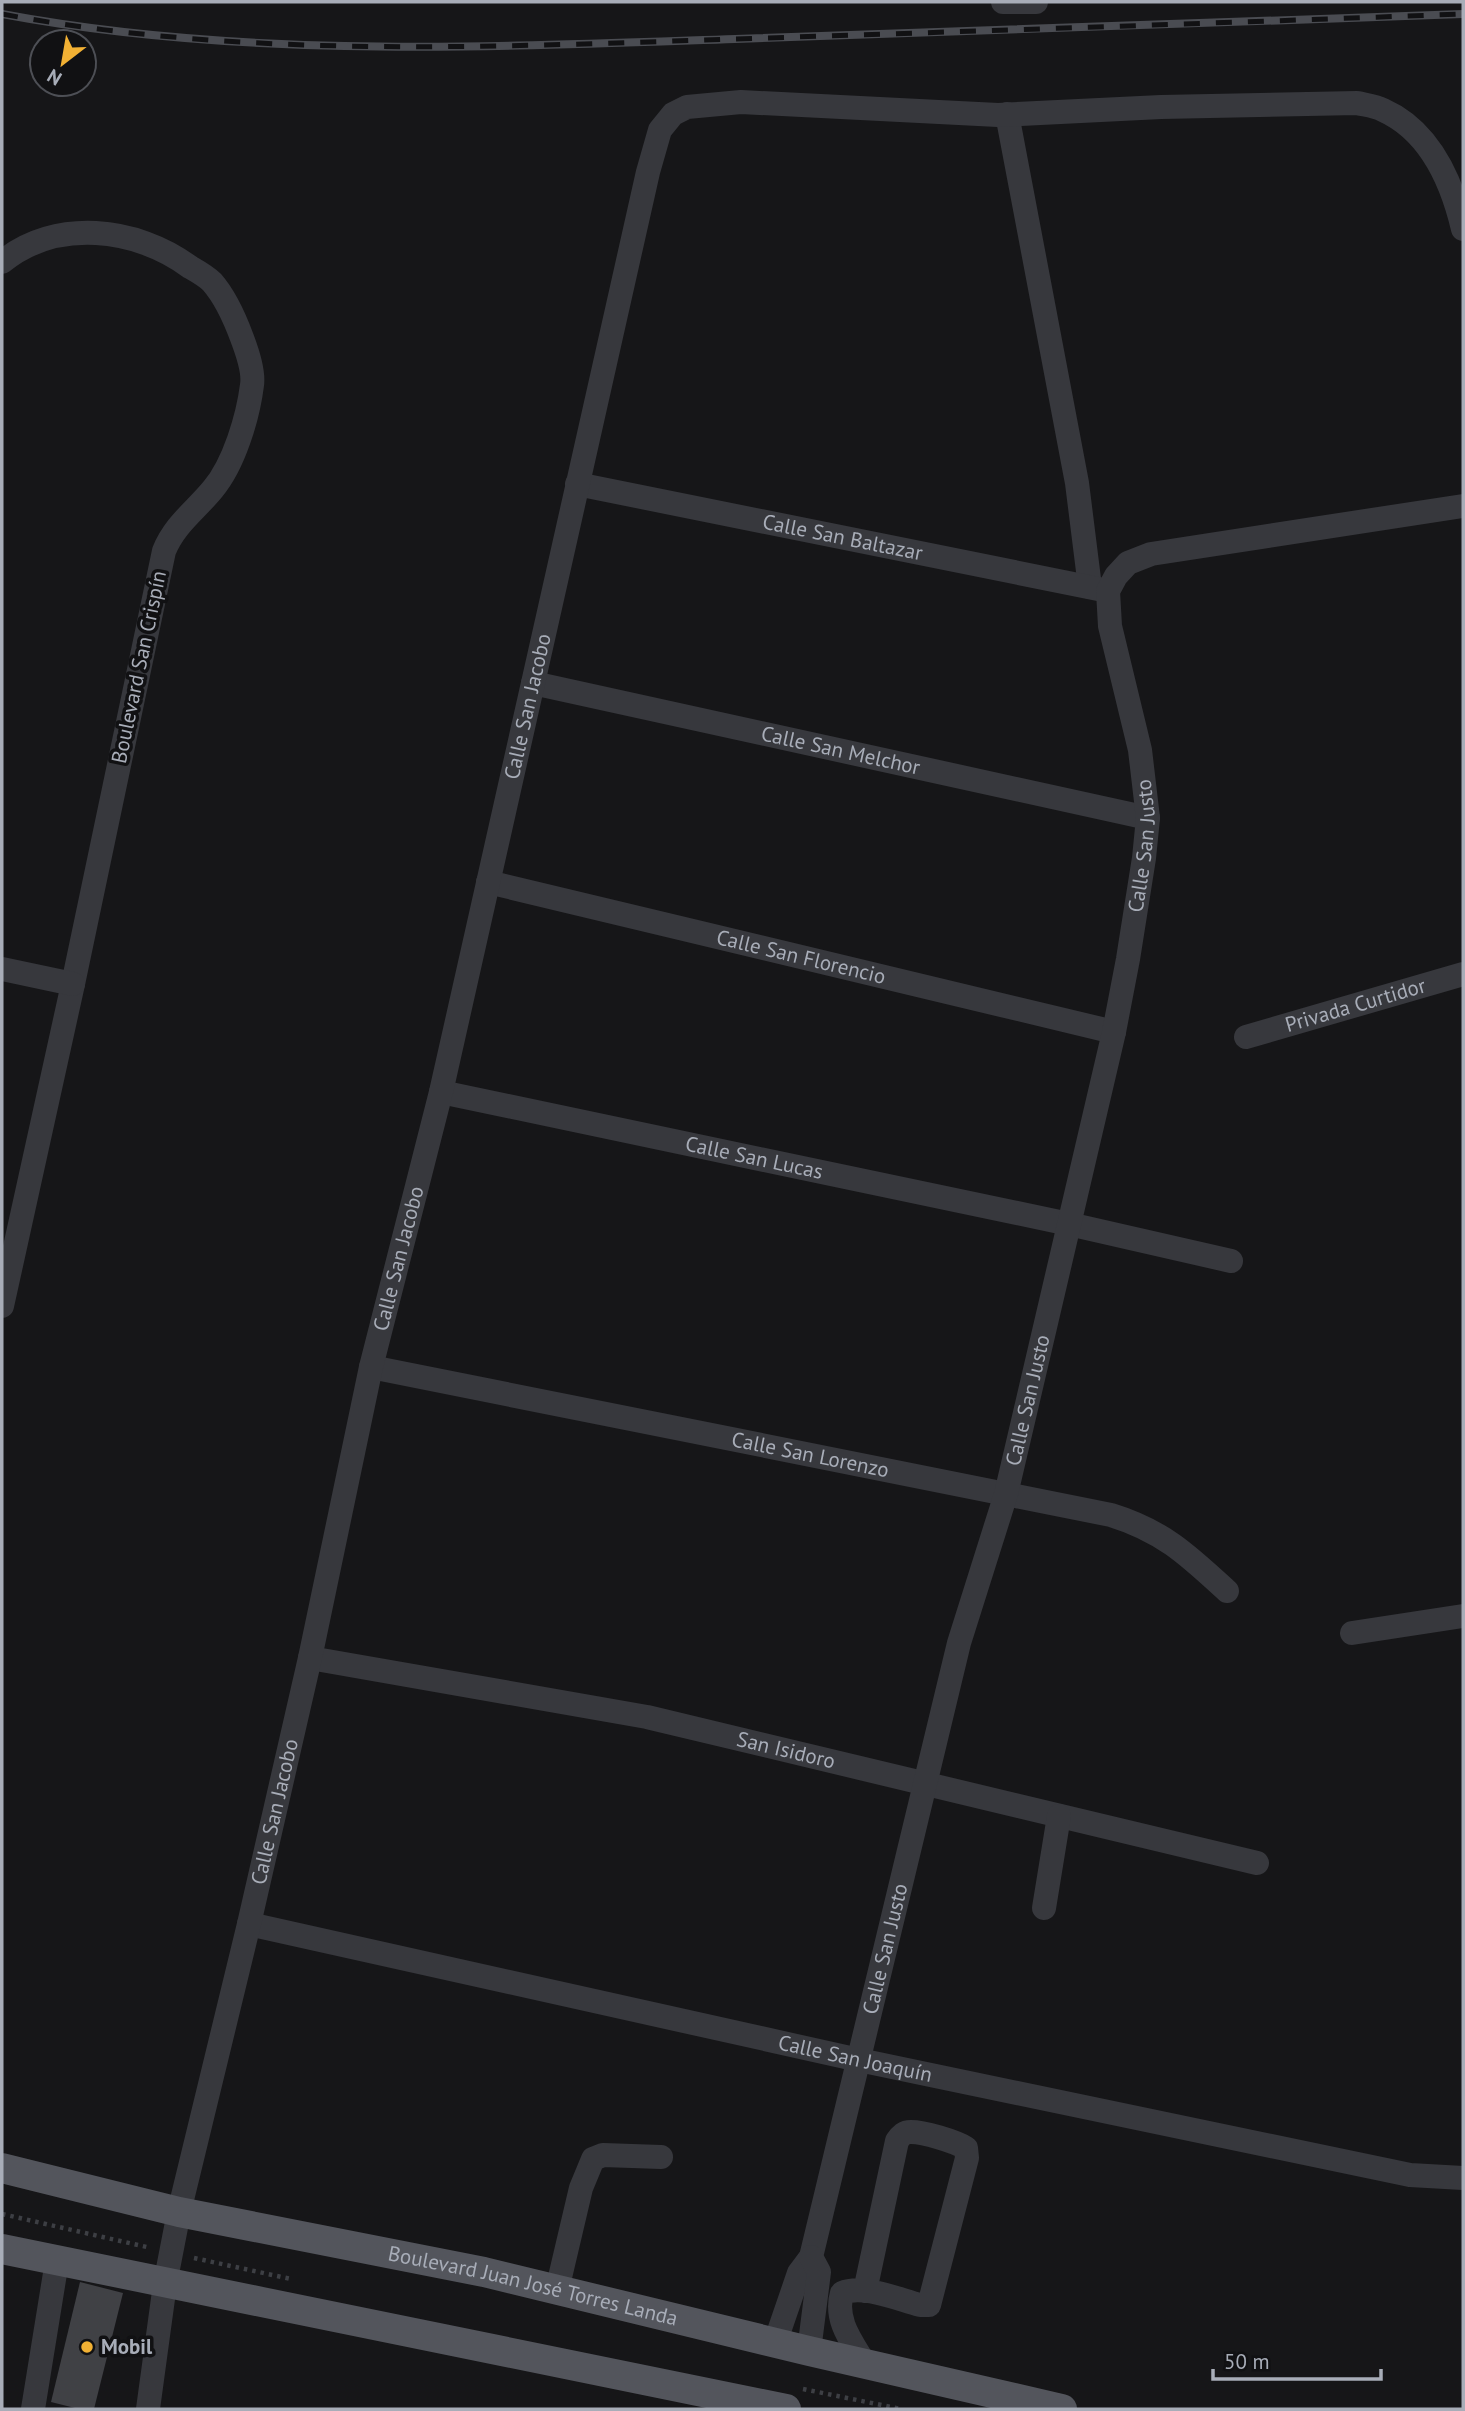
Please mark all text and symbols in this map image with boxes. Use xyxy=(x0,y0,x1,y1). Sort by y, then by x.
north arrow xyxy=(28,28,98,98)
text: N xyxy=(43,64,66,91)
street label: Calle San Baltazar xyxy=(760,508,925,566)
street label: Boulevard San Crispín xyxy=(105,568,172,766)
street label: Calle San Jacobo xyxy=(498,631,557,782)
street label: Calle San Melchor xyxy=(759,719,923,781)
street label: Calle San Justo xyxy=(1122,778,1161,914)
street label: Calle San Florencio xyxy=(714,923,889,990)
street label: Privada Curtidor xyxy=(1282,972,1429,1038)
street label: Calle San Lucas xyxy=(683,1130,825,1185)
street label: Calle San Jacobo xyxy=(367,1183,430,1334)
street label: Calle San Justo xyxy=(999,1332,1056,1468)
street label: Calle San Lorenzo xyxy=(729,1425,891,1483)
street label: San Isidoro xyxy=(734,1725,838,1775)
street label: Calle San Jacobo xyxy=(244,1736,304,1887)
street label: Calle San Justo xyxy=(856,1881,914,2017)
street label: Calle San Joaquín xyxy=(776,2028,935,2088)
street label: Boulevard Juan José Torres Landa xyxy=(386,2239,681,2332)
place label: Mobil xyxy=(101,2333,153,2360)
scale bar xyxy=(1213,2338,1381,2382)
marker: Mobil xyxy=(79,2339,95,2355)
text: 50 m xyxy=(1224,2348,1270,2375)

